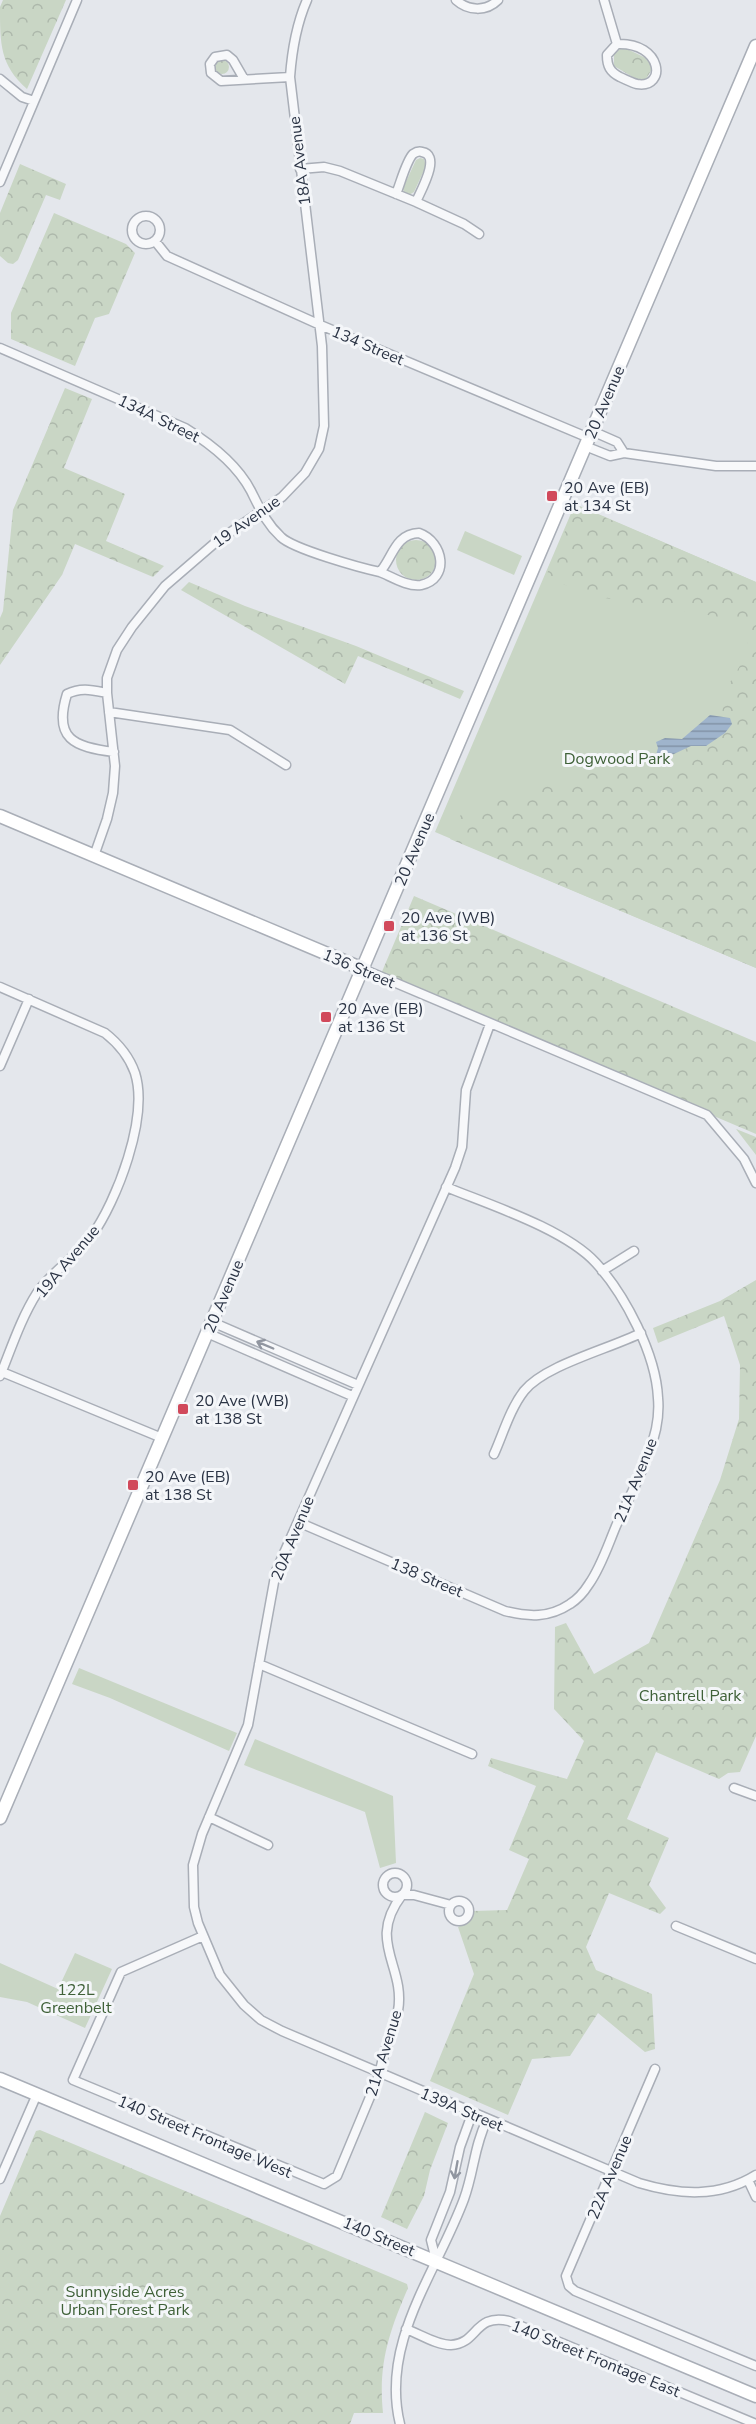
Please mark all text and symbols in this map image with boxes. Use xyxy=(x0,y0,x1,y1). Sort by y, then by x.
street label: 18A Avenue xyxy=(284,115,316,207)
street label: 134 Street xyxy=(328,321,408,371)
street label: 20 Avenue xyxy=(580,362,630,442)
street label: 134A Street xyxy=(114,390,203,448)
place label: 20 Ave (EB) at 134 St xyxy=(564,477,650,517)
marker: 20 Ave (EB) at 134 St xyxy=(545,489,559,503)
street label: 19 Avenue xyxy=(208,491,285,553)
park label: Dogwood Park xyxy=(564,748,671,770)
street label: 20 Avenue xyxy=(390,809,440,889)
place label: 20 Ave (WB) at 136 St xyxy=(401,907,495,947)
marker: 20 Ave (WB) at 136 St xyxy=(382,919,396,933)
street label: 136 Street xyxy=(319,944,399,994)
place label: 20 Ave (EB) at 136 St xyxy=(338,998,424,1038)
marker: 20 Ave (EB) at 136 St xyxy=(319,1010,333,1024)
street label: 19A Avenue xyxy=(31,1220,105,1303)
street label: 20 Avenue xyxy=(199,1256,249,1336)
one-way arrow xyxy=(257,1338,275,1350)
place label: 20 Ave (WB) at 138 St xyxy=(195,1390,289,1430)
marker: 20 Ave (WB) at 138 St xyxy=(176,1402,190,1416)
street label: 21A Avenue xyxy=(609,1435,663,1526)
place label: 20 Ave (EB) at 138 St xyxy=(145,1466,231,1506)
marker: 20 Ave (EB) at 138 St xyxy=(126,1478,140,1492)
street label: 20A Avenue xyxy=(266,1493,320,1584)
street label: 138 Street xyxy=(387,1553,467,1603)
park label: Chantrell Park xyxy=(639,1685,742,1707)
park label: 122L Greenbelt xyxy=(40,1979,112,2019)
street label: 21A Avenue xyxy=(360,2007,408,2099)
street label: 139A Street xyxy=(417,2083,507,2137)
street label: 140 Street Frontage West xyxy=(114,2090,296,2184)
street label: 22A Avenue xyxy=(582,2132,638,2223)
one-way arrow xyxy=(450,2159,461,2179)
street label: 140 Street xyxy=(339,2212,419,2262)
park label: Sunnyside Acres Urban Forest Park xyxy=(60,2281,191,2321)
street label: 140 Street Frontage East xyxy=(508,2315,684,2403)

